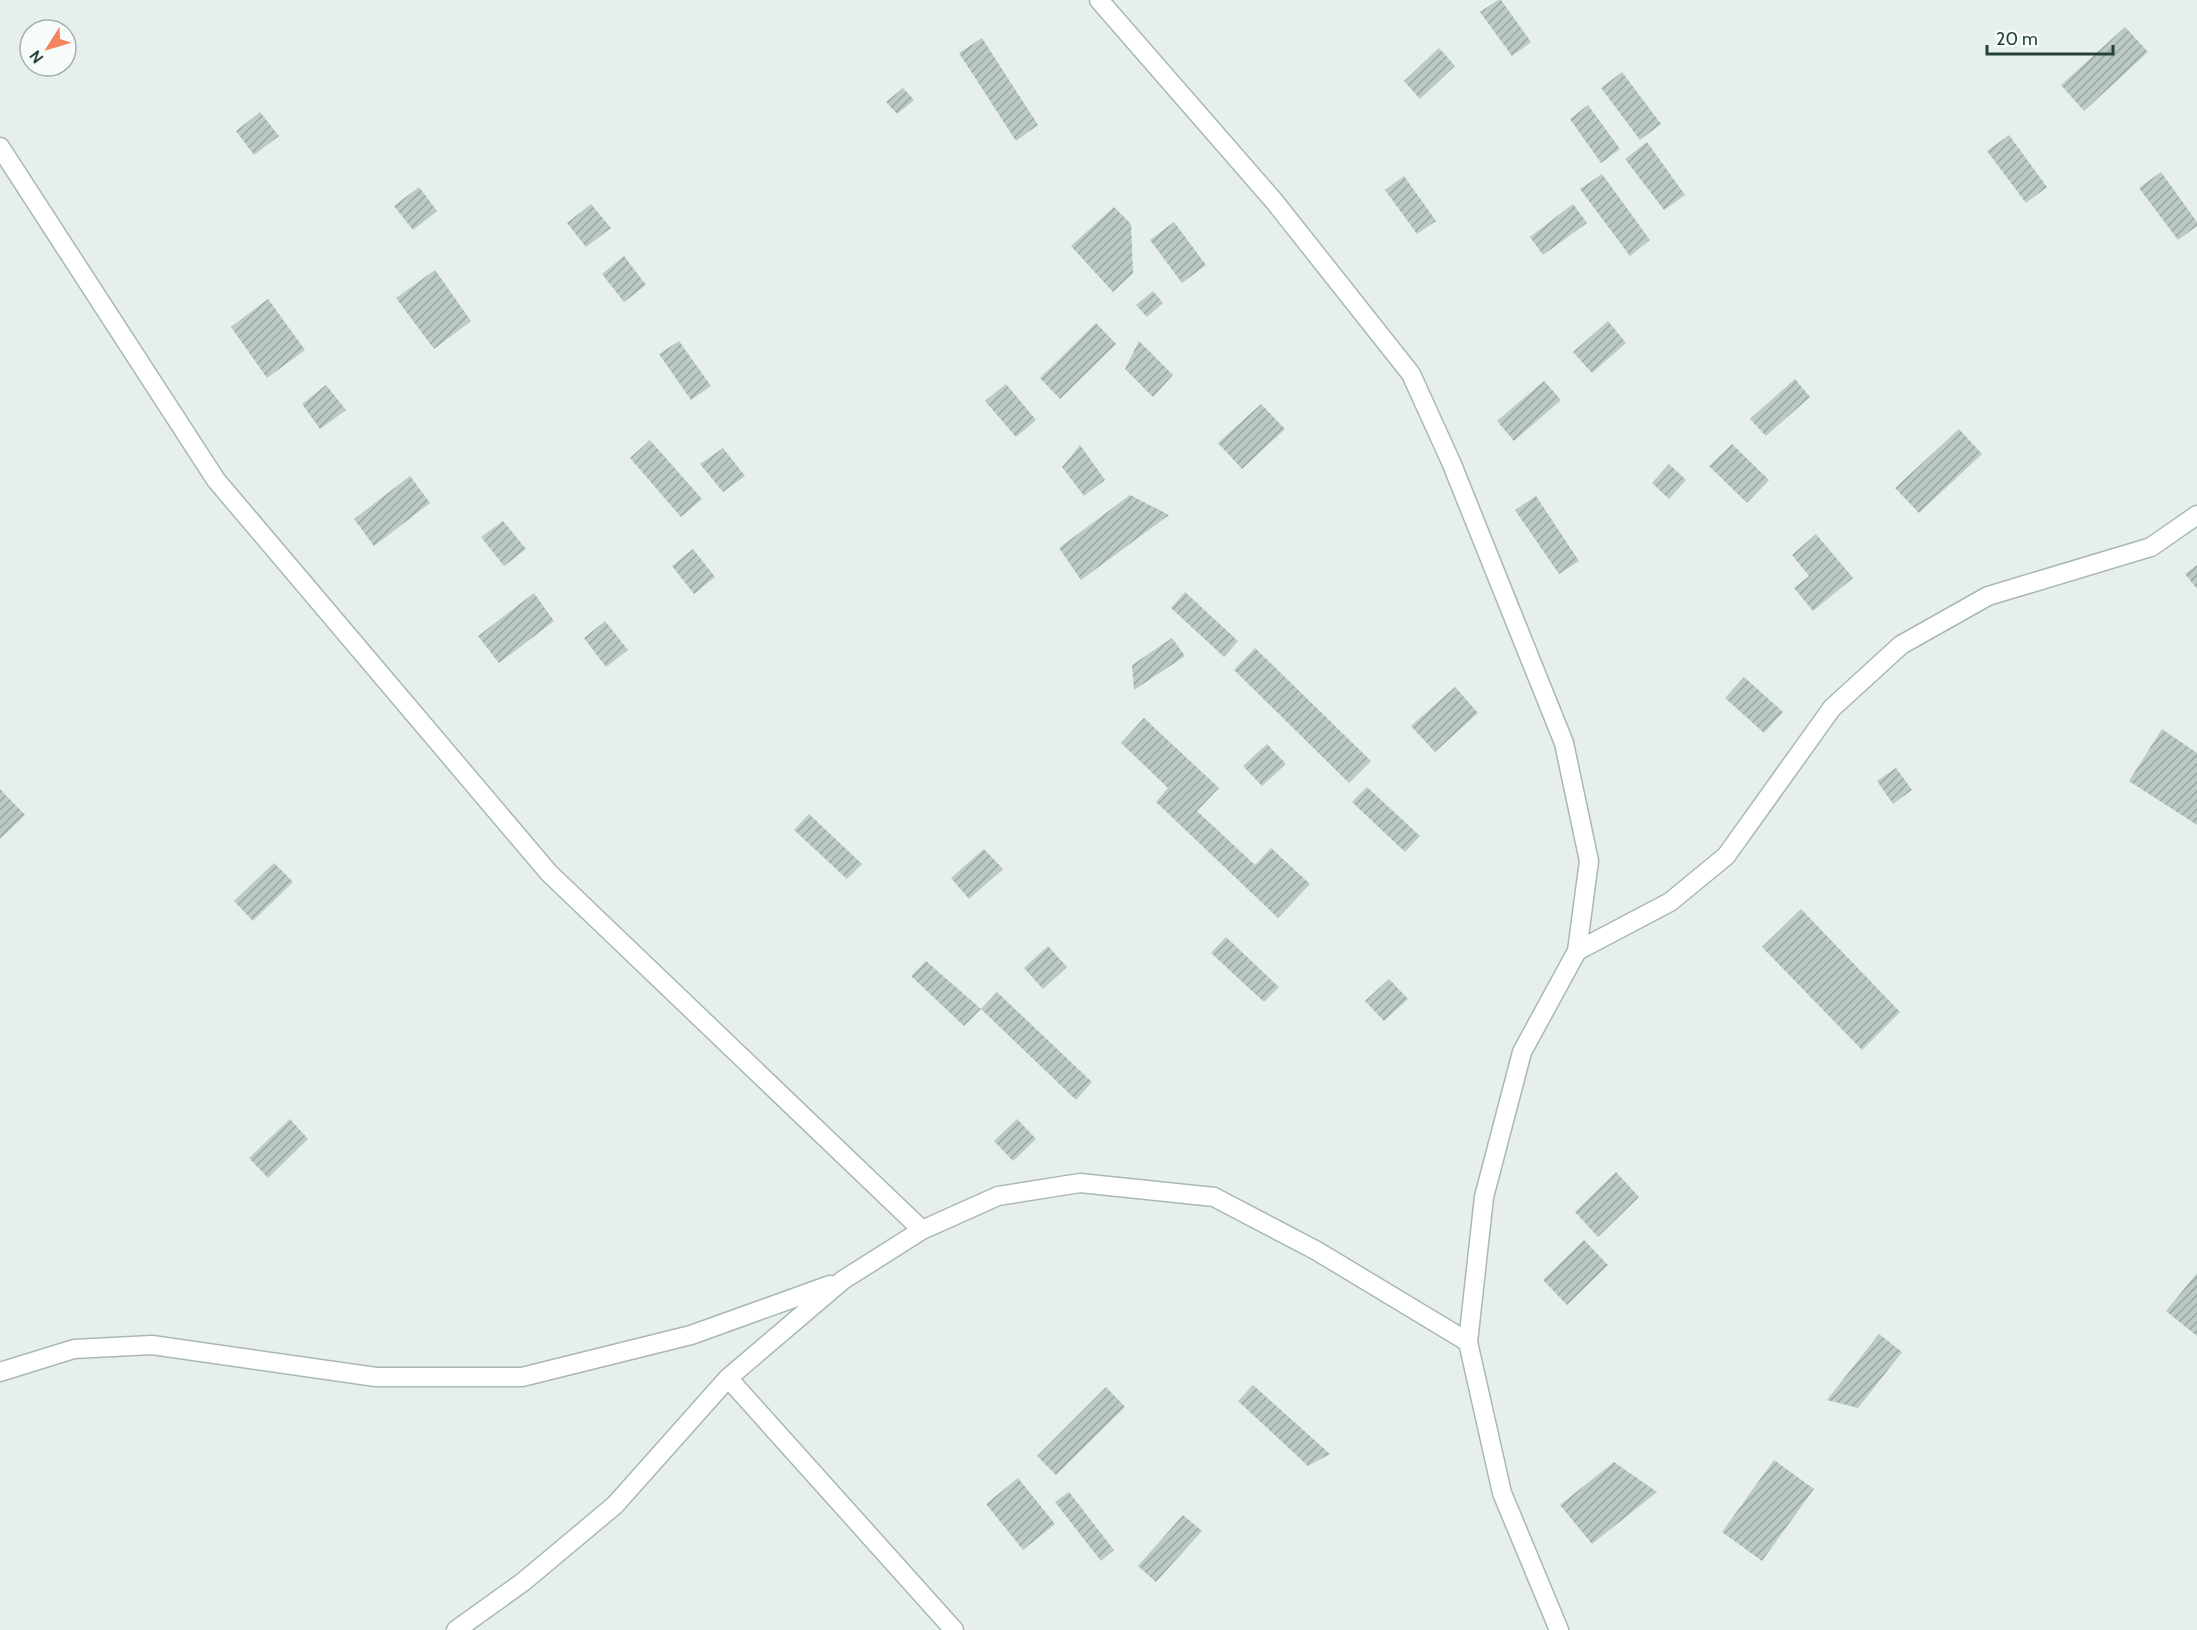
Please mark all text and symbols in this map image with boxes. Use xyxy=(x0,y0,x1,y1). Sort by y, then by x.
north arrow xyxy=(18,18,78,78)
scale bar xyxy=(1987,18,2113,56)
text: 20 m xyxy=(1996,28,2038,50)
text: N xyxy=(25,46,47,67)

